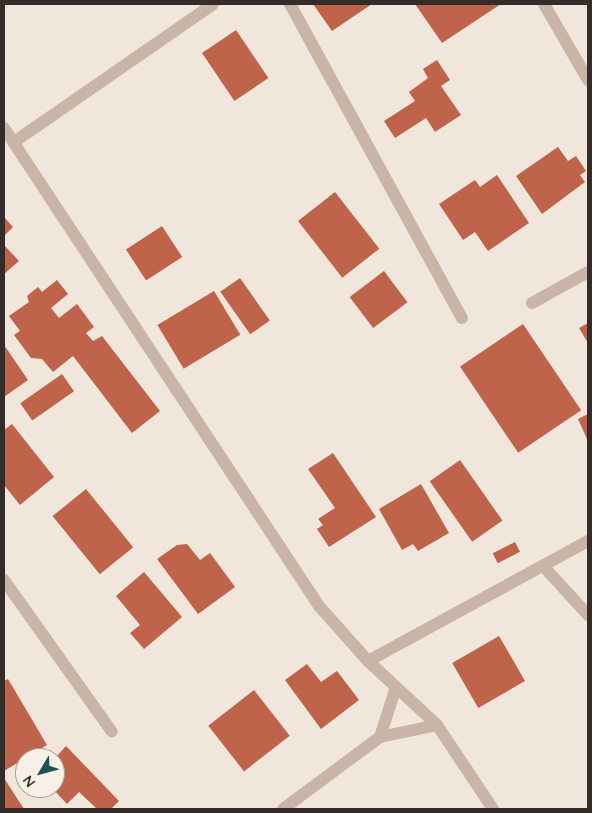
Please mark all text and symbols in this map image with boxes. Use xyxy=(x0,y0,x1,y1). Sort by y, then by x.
north arrow xyxy=(15,748,65,798)
text: N xyxy=(19,772,39,791)

